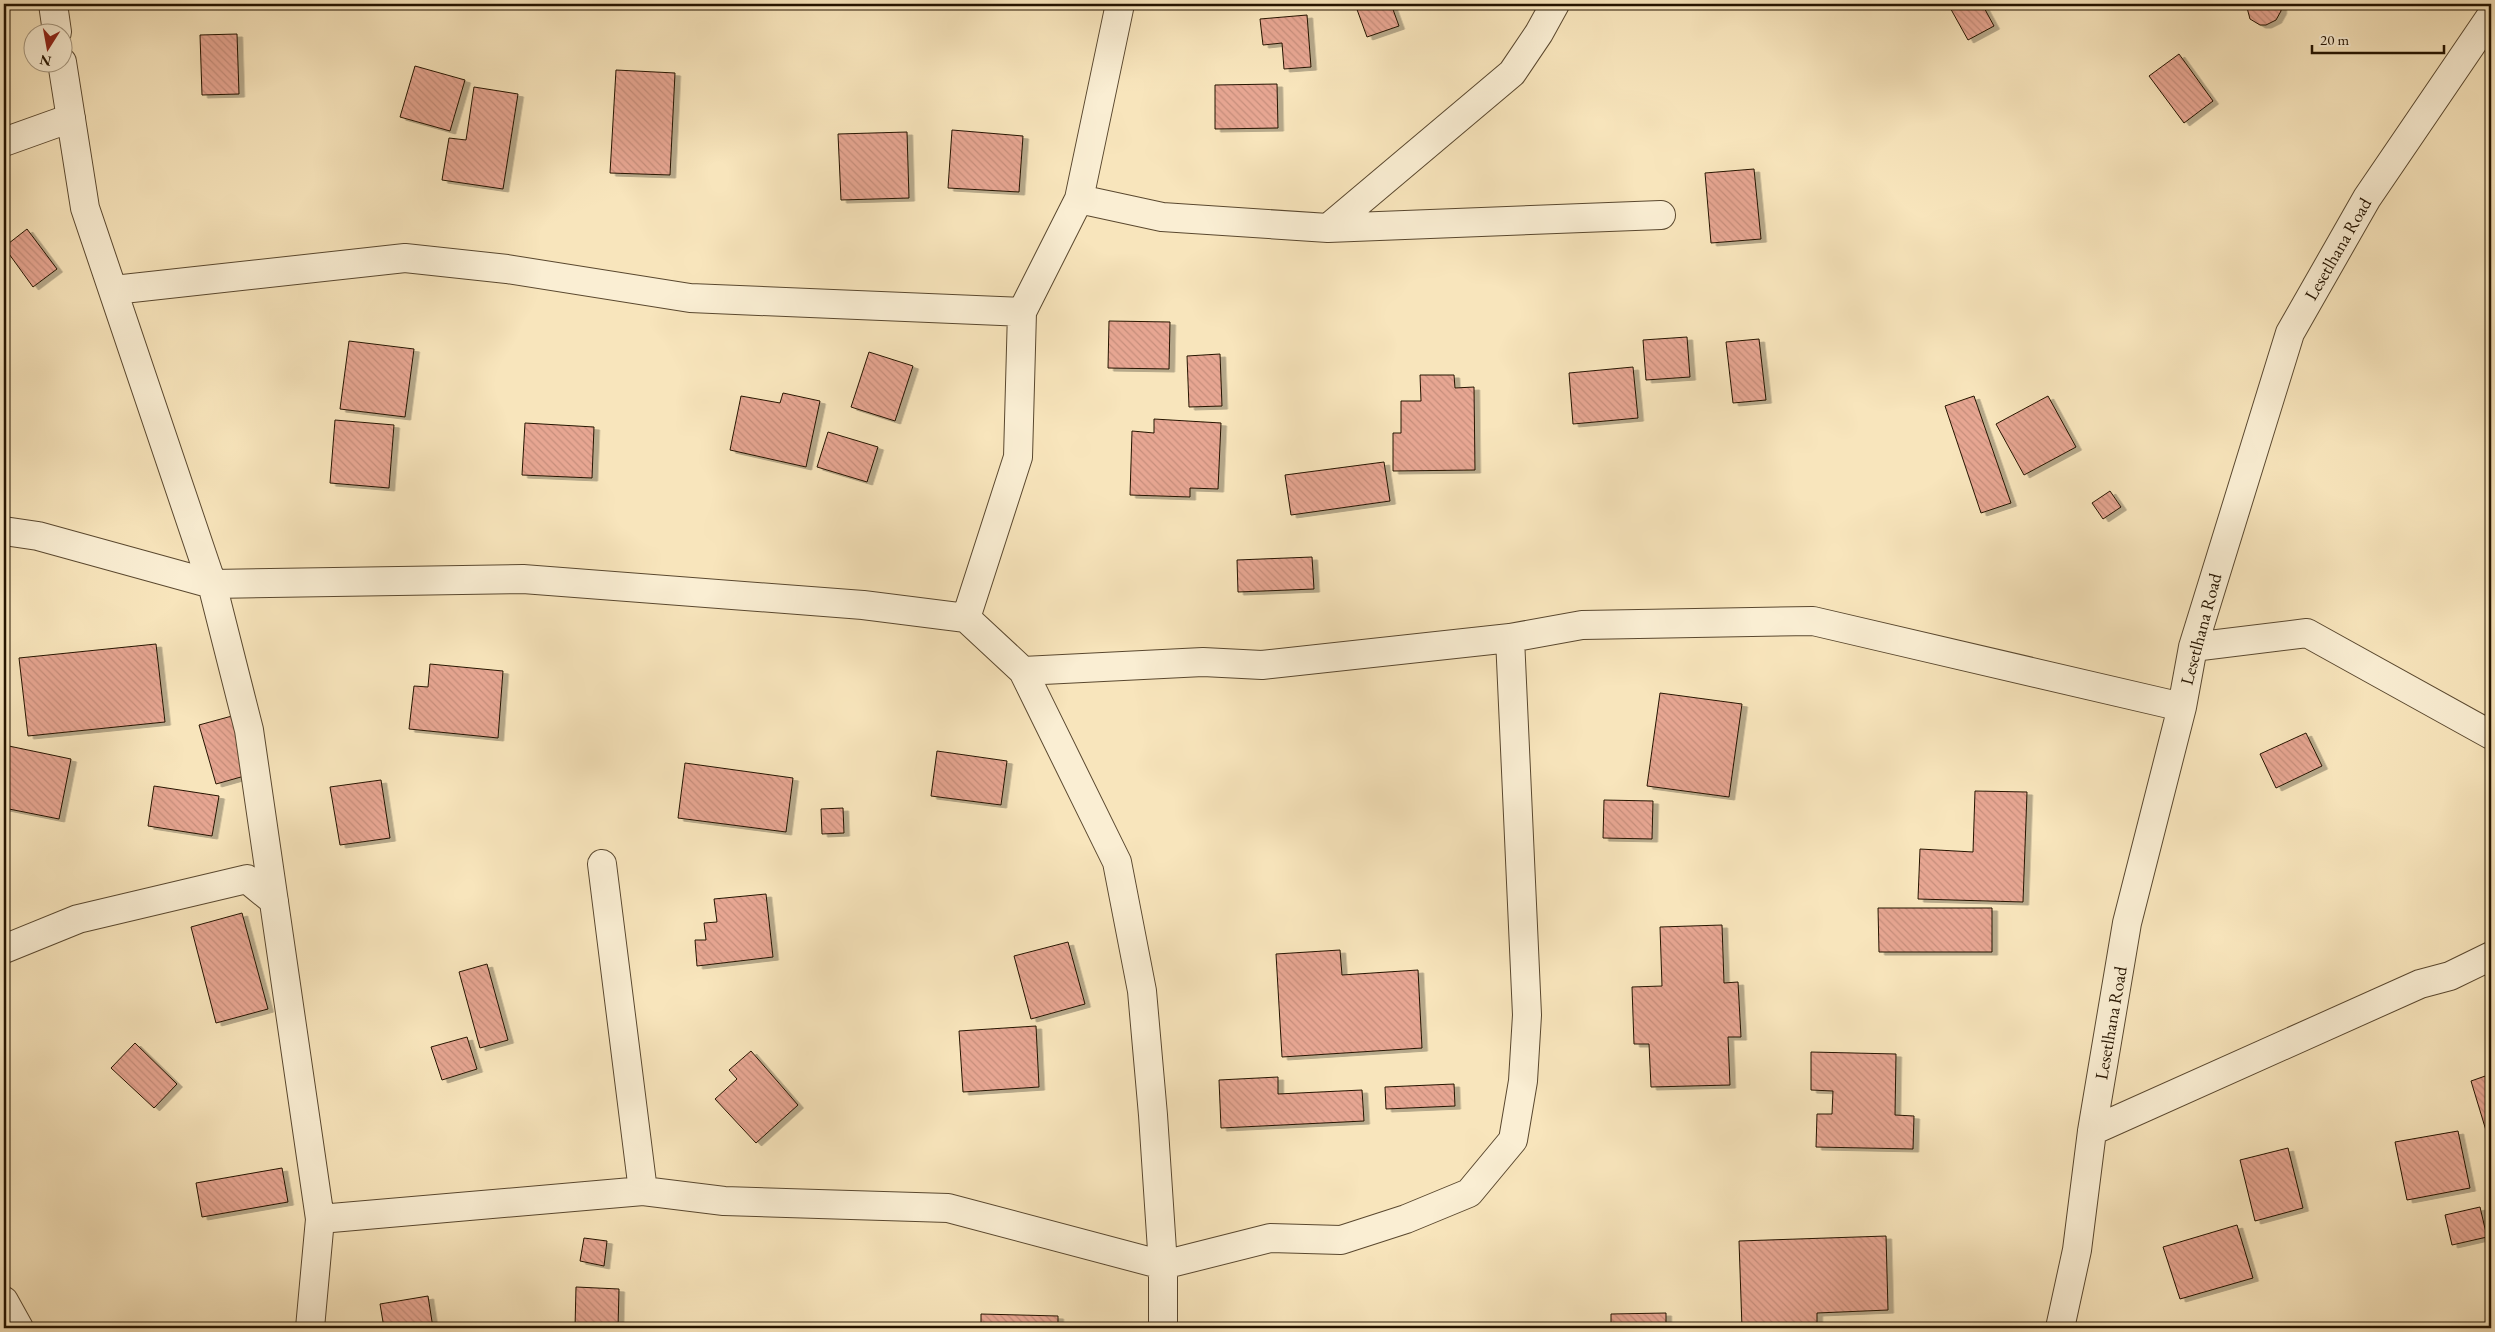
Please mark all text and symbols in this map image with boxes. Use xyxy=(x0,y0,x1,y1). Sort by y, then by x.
north arrow xyxy=(22,22,72,72)
scale bar xyxy=(2312,22,2445,54)
text: 20 m xyxy=(2320,30,2349,49)
text: N xyxy=(38,51,53,71)
street label: Lesetlhana Road xyxy=(2299,193,2377,304)
street label: Lesetlhana Road xyxy=(2175,570,2227,687)
street label: Lesetlhana Road xyxy=(2089,964,2132,1081)

